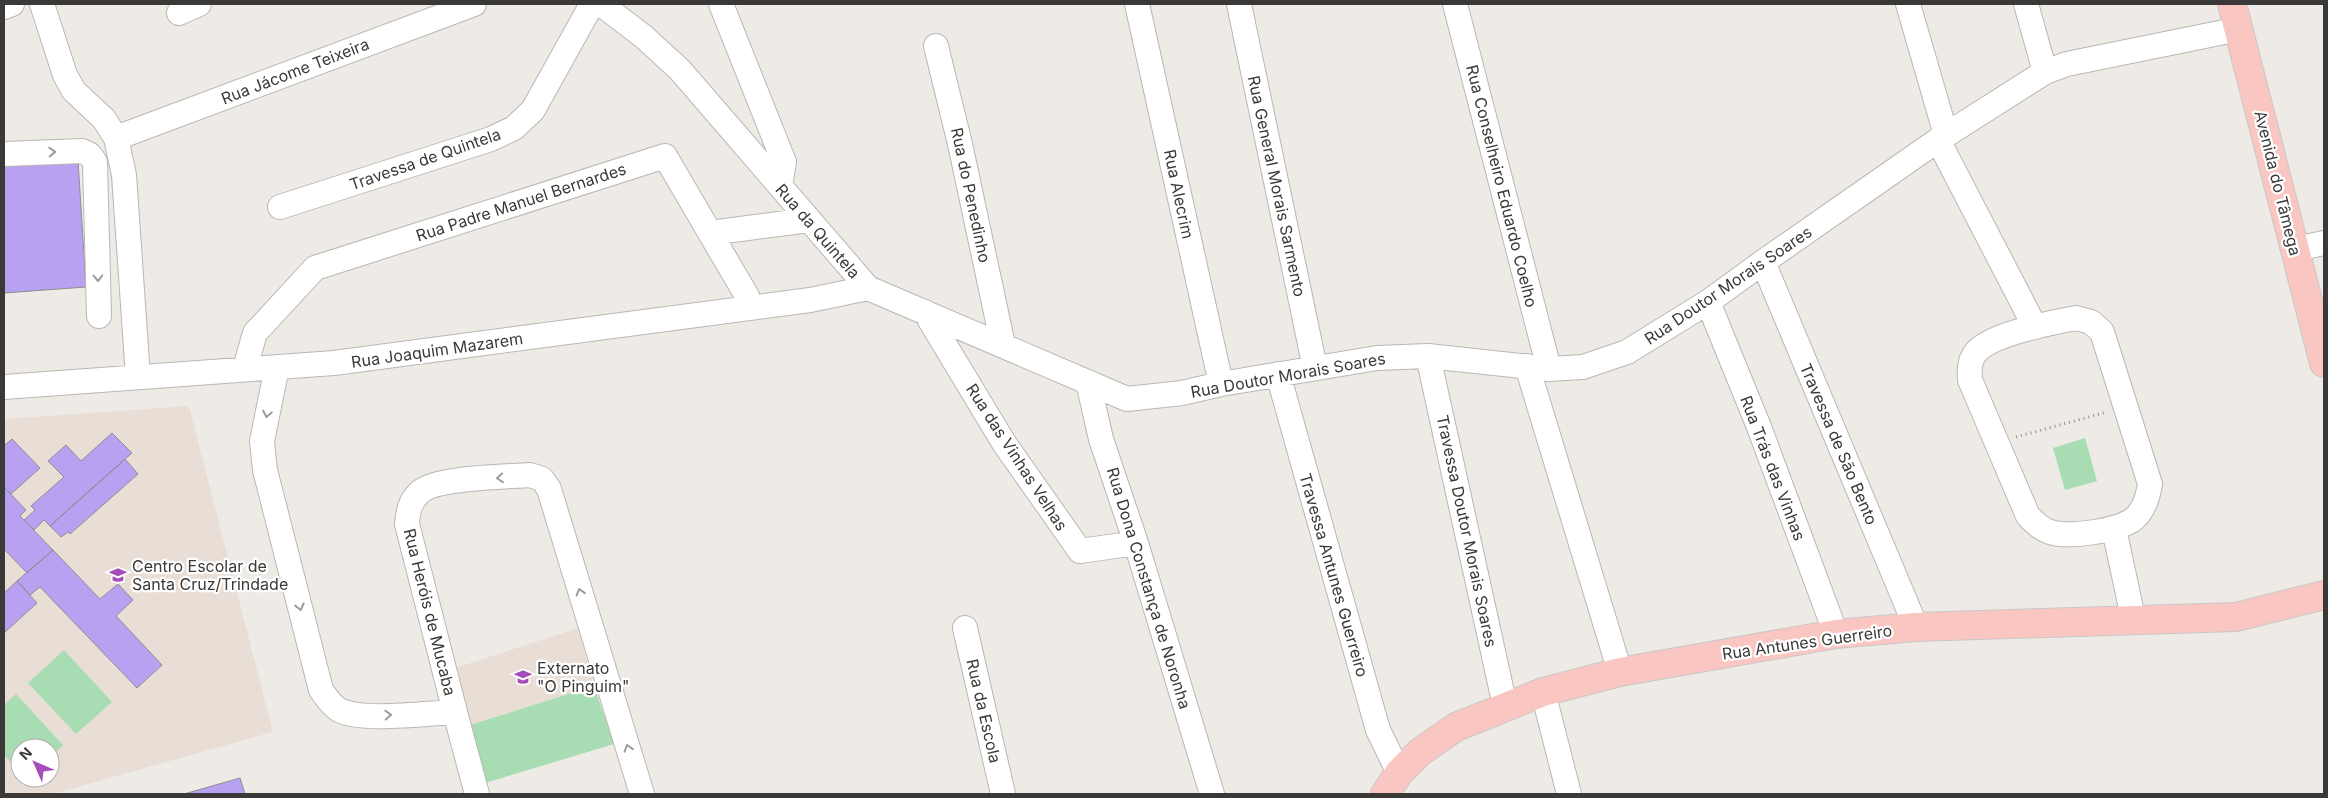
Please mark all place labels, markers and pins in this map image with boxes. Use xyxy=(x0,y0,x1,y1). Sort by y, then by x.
place label: Centro Escolar de Santa Cruz/Trindade xyxy=(132,556,288,594)
school or university icon: Centro Escolar de Santa Cruz/Trindade xyxy=(108,565,128,585)
place label: Externato "O Pinguim" xyxy=(537,658,629,696)
school or university icon: Externato "O Pinguim" xyxy=(513,667,533,687)

